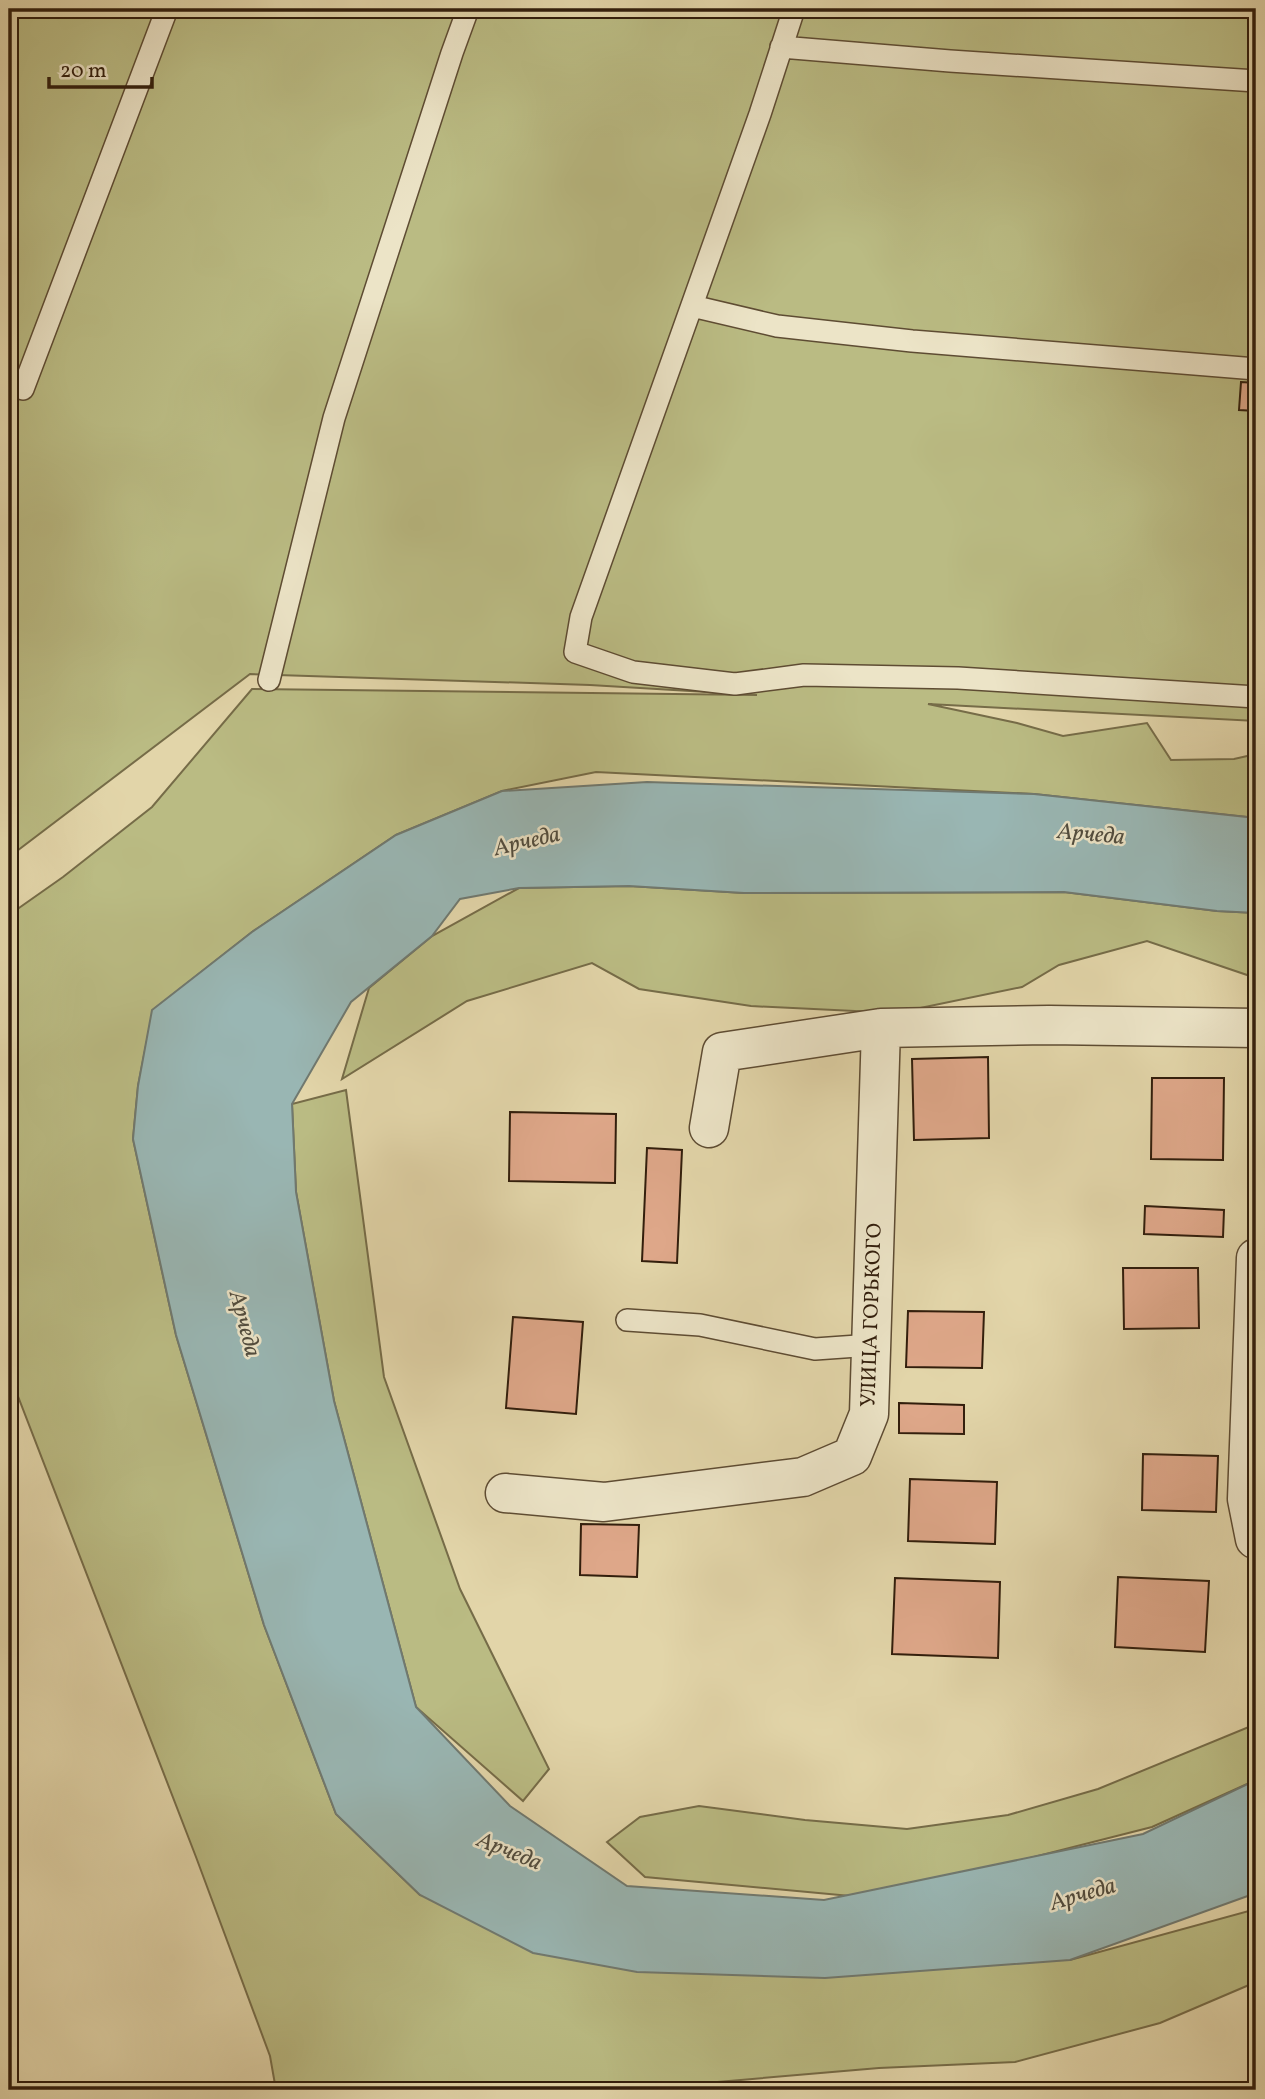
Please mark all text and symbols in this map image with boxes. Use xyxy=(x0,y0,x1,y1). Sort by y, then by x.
scale bar xyxy=(49,46,152,90)
text: 20 m xyxy=(60,57,106,86)
water label: Арчеда xyxy=(1055,816,1126,854)
water label: Арчеда xyxy=(490,819,564,865)
street label: УЛИЦА ГОРЬКОГО xyxy=(854,1222,890,1408)
water label: Арчеда xyxy=(220,1286,268,1361)
water label: Арчеда xyxy=(471,1824,546,1880)
water label: Арчеда xyxy=(1045,1870,1120,1920)

